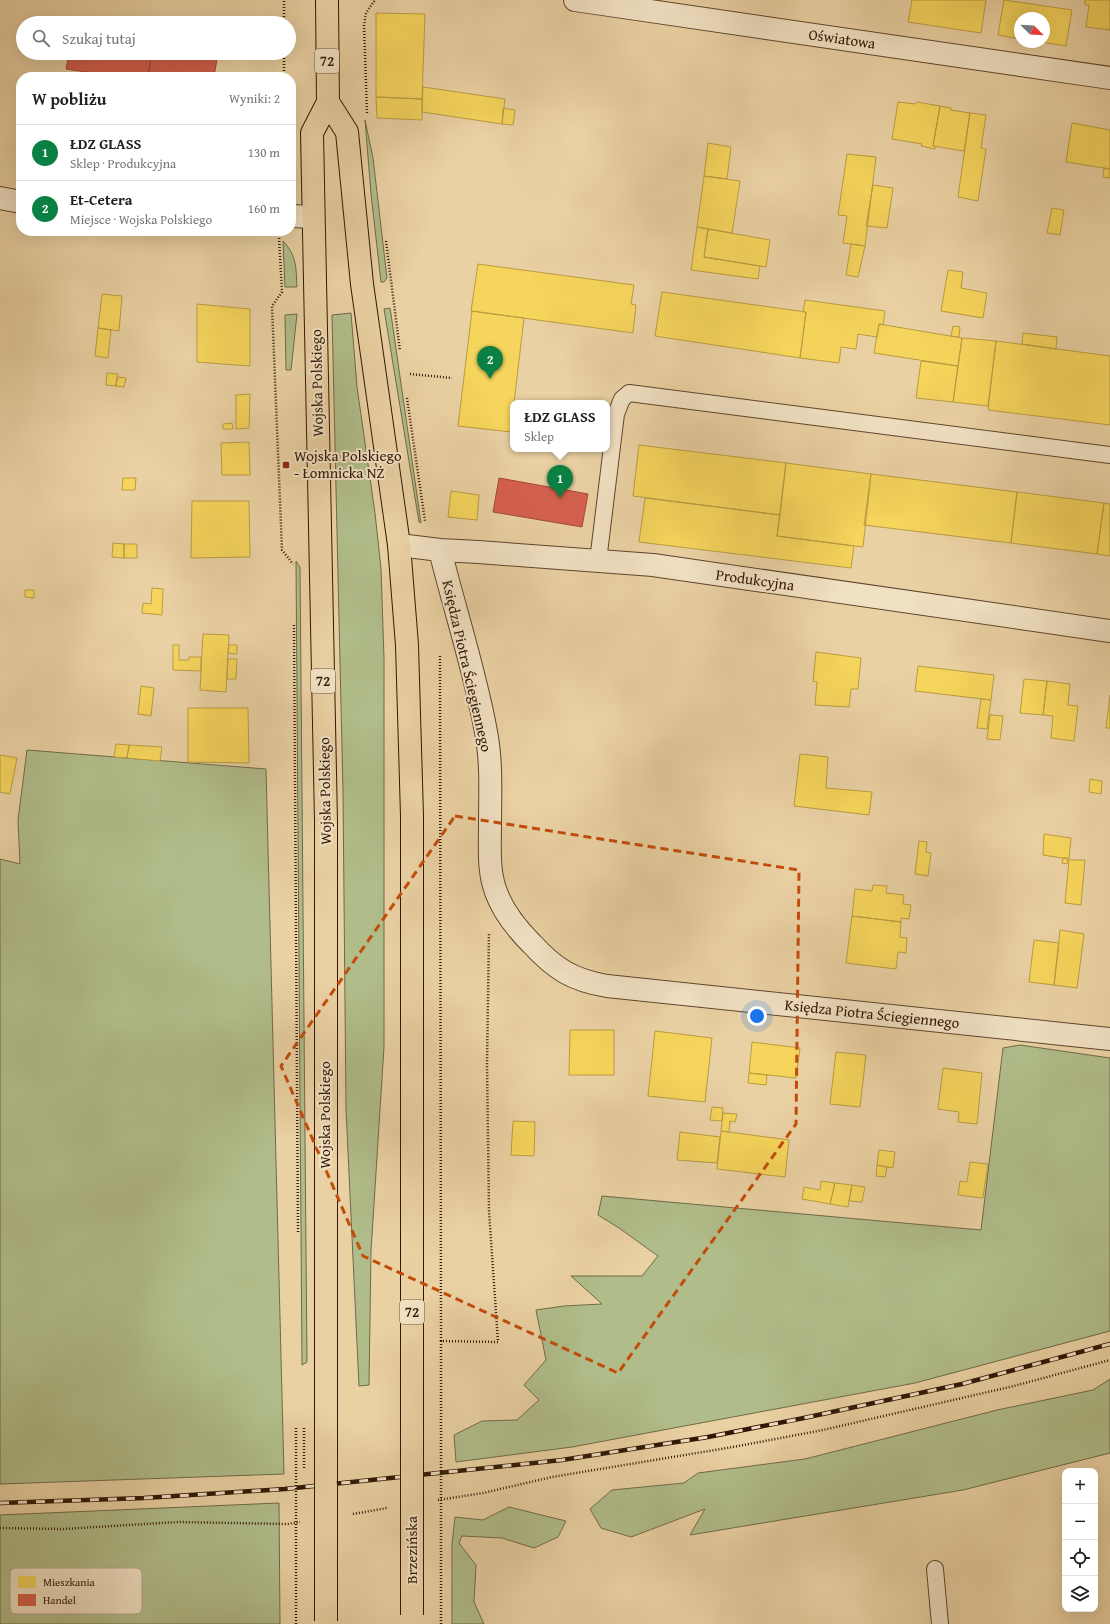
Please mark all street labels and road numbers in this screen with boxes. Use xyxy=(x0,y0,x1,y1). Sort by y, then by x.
street label: Oświatowa xyxy=(807,23,877,54)
road number: 72 xyxy=(315,49,339,73)
street label: Wojska Polskiego xyxy=(305,329,328,437)
street label: Produkcyjna xyxy=(714,564,796,595)
street label: Księdza Piotra Ściegiennego xyxy=(438,578,498,754)
road number: 72 xyxy=(311,669,335,693)
street label: Wojska Polskiego xyxy=(313,737,336,845)
street label: Księdza Piotra Ściegiennego xyxy=(784,994,961,1033)
street label: Wojska Polskiego xyxy=(314,1061,335,1169)
road number: 72 xyxy=(400,1300,424,1324)
street label: Brzezińska xyxy=(401,1516,422,1584)

